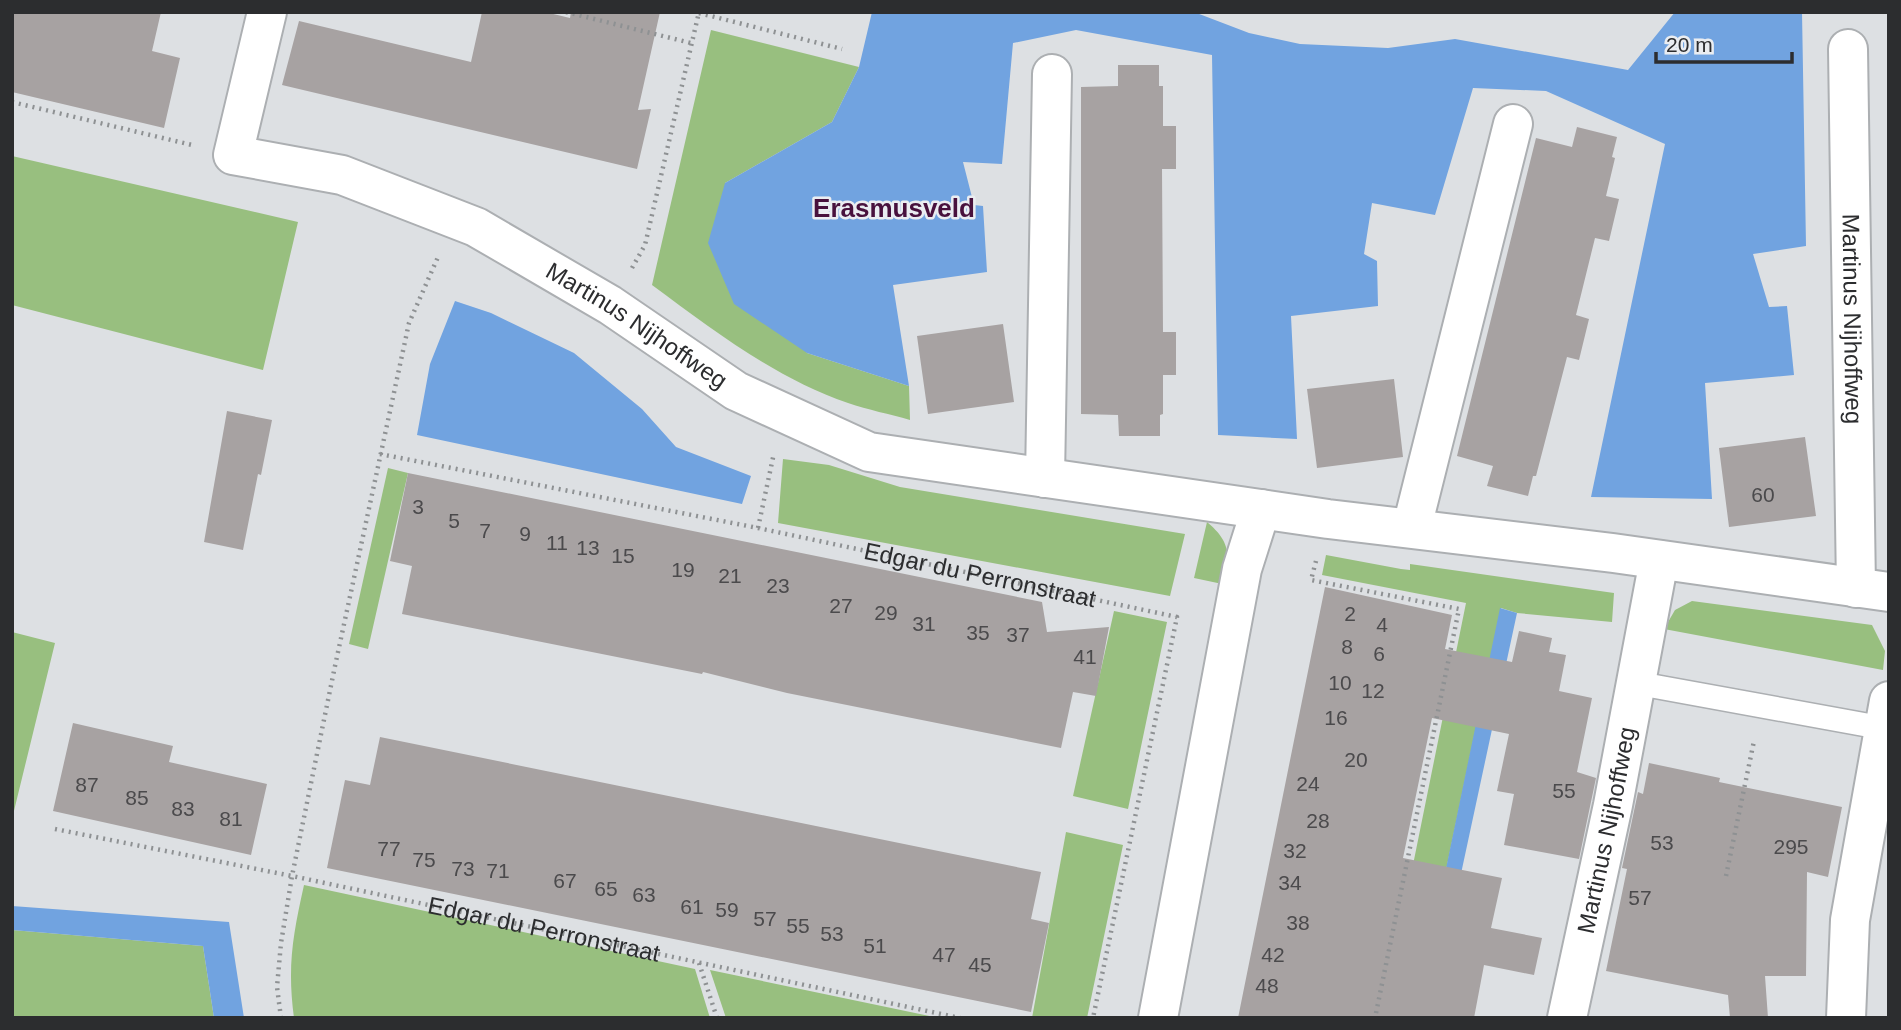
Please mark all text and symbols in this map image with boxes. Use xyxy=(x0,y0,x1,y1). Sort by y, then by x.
scale bar xyxy=(1656,21,1792,65)
text: 20 m xyxy=(1666,33,1713,56)
district label: Erasmusveld xyxy=(813,193,975,223)
street label: Martinus Nijhoffweg xyxy=(1837,214,1868,424)
street label: Martinus Nijhoffweg xyxy=(541,257,732,394)
house number: 60 xyxy=(1751,483,1775,506)
house number: 3 xyxy=(412,495,424,518)
house number: 5 xyxy=(448,509,460,532)
house number: 7 xyxy=(479,519,491,542)
house number: 9 xyxy=(519,522,531,545)
house number: 11 xyxy=(546,531,568,554)
house number: 13 xyxy=(576,536,600,559)
street label: Edgar du Perronstraat xyxy=(862,537,1099,612)
house number: 15 xyxy=(611,544,635,567)
house number: 19 xyxy=(671,558,695,581)
house number: 21 xyxy=(718,564,742,587)
house number: 23 xyxy=(766,574,790,597)
house number: 27 xyxy=(829,594,853,617)
house number: 29 xyxy=(874,601,898,624)
house number: 2 xyxy=(1344,602,1356,625)
house number: 31 xyxy=(912,612,936,635)
house number: 4 xyxy=(1376,613,1388,636)
house number: 35 xyxy=(966,621,990,644)
house number: 37 xyxy=(1006,623,1030,646)
house number: 8 xyxy=(1341,635,1353,658)
house number: 6 xyxy=(1373,642,1385,665)
house number: 41 xyxy=(1073,645,1097,668)
house number: 10 xyxy=(1328,671,1352,694)
house number: 12 xyxy=(1361,679,1385,702)
house number: 16 xyxy=(1324,706,1348,729)
street label: Martinus Nijhoffweg xyxy=(1572,724,1640,936)
house number: 20 xyxy=(1344,748,1368,771)
house number: 24 xyxy=(1296,772,1320,795)
house number: 87 xyxy=(75,773,99,796)
house number: 55 xyxy=(1552,779,1576,802)
house number: 85 xyxy=(125,786,149,809)
house number: 83 xyxy=(171,797,195,820)
house number: 81 xyxy=(219,807,243,830)
house number: 28 xyxy=(1306,809,1330,832)
house number: 53 xyxy=(1650,831,1674,854)
house number: 295 xyxy=(1773,835,1809,858)
house number: 77 xyxy=(377,837,401,860)
house number: 32 xyxy=(1283,839,1307,862)
house number: 75 xyxy=(412,848,436,871)
house number: 73 xyxy=(451,857,475,880)
house number: 71 xyxy=(486,859,510,882)
house number: 67 xyxy=(553,869,577,892)
house number: 34 xyxy=(1278,871,1302,894)
house number: 65 xyxy=(594,877,618,900)
house number: 63 xyxy=(632,883,656,906)
house number: 57 xyxy=(1628,886,1652,909)
street label: Edgar du Perronstraat xyxy=(425,891,663,967)
house number: 61 xyxy=(680,895,704,918)
house number: 59 xyxy=(715,898,739,921)
house number: 57 xyxy=(753,907,777,930)
house number: 38 xyxy=(1286,911,1310,934)
house number: 55 xyxy=(786,914,810,937)
house number: 53 xyxy=(820,922,844,945)
house number: 51 xyxy=(863,934,887,957)
house number: 47 xyxy=(932,943,956,966)
house number: 42 xyxy=(1261,943,1285,966)
house number: 45 xyxy=(968,953,992,976)
house number: 48 xyxy=(1255,974,1279,997)

